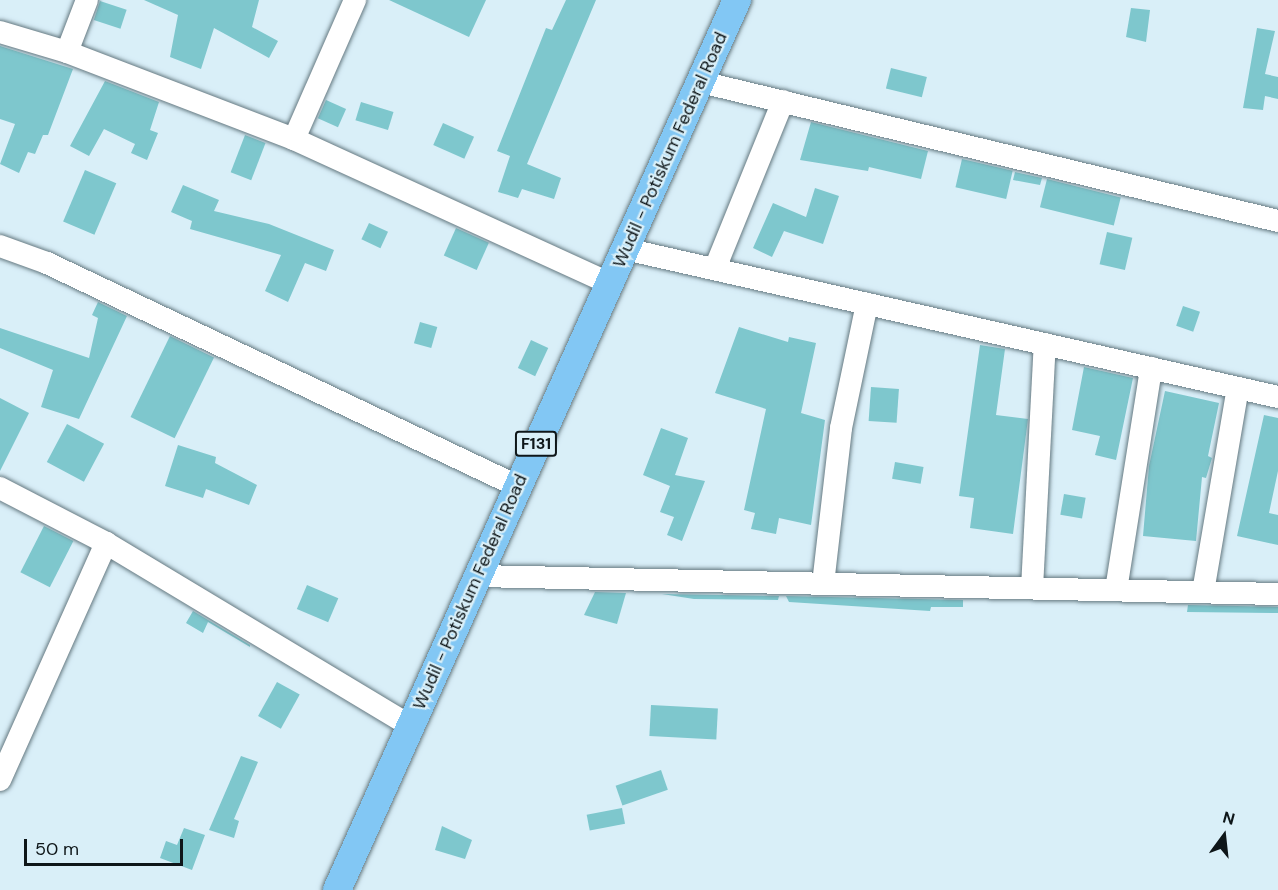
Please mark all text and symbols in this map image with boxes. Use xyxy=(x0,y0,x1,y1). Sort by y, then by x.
street label: Wudil - Potiskum Federal Road xyxy=(608,29,732,271)
road number: F131 xyxy=(514,431,558,457)
street label: Wudil - Potiskum Federal Road xyxy=(408,471,532,713)
north arrow xyxy=(1194,806,1254,866)
text: N xyxy=(1220,806,1237,830)
scale bar xyxy=(27,827,186,865)
text: 50 m xyxy=(35,837,79,861)

